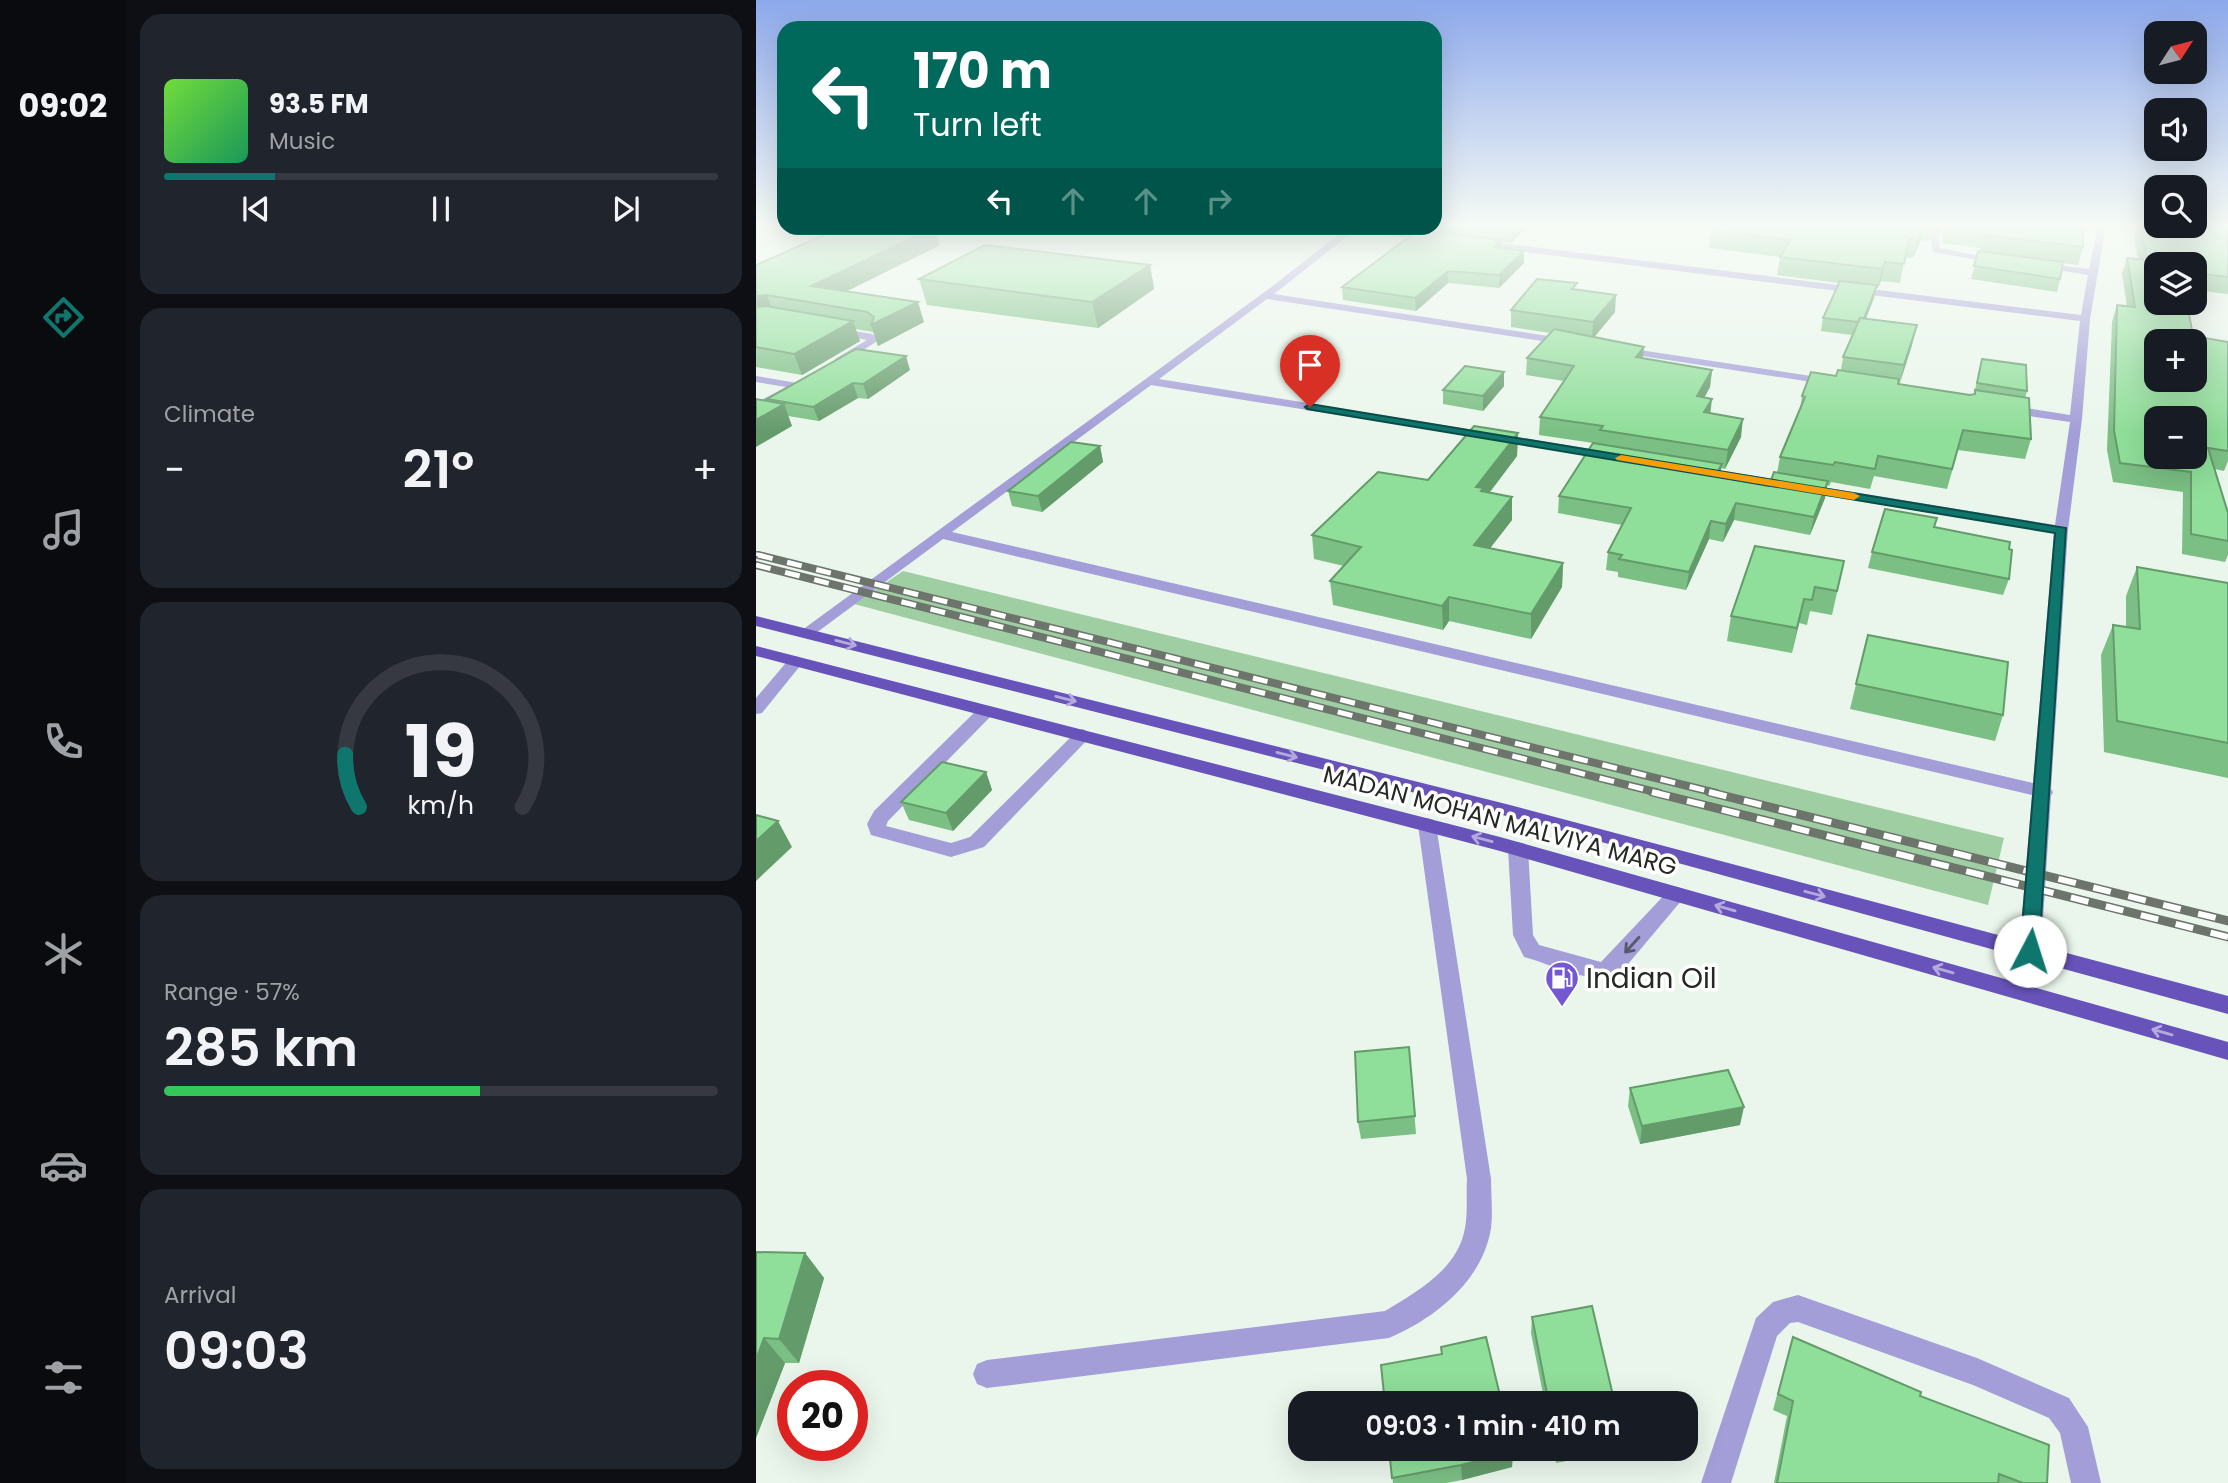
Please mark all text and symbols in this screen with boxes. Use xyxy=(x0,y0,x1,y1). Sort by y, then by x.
north arrow xyxy=(2144,21,2207,84)
map controls xyxy=(2144,21,2207,469)
text: 170 m xyxy=(913,37,1052,105)
icon: left xyxy=(798,49,889,140)
text: 09:02 xyxy=(19,83,107,128)
text: 93.5 FM xyxy=(269,86,369,122)
button: sound xyxy=(2144,98,2207,161)
text: Turn left xyxy=(913,102,1042,147)
text: Music xyxy=(269,125,335,157)
button: search xyxy=(2144,175,2207,238)
icon: left xyxy=(981,182,1019,220)
icon: ahead xyxy=(1054,182,1092,220)
icon: ahead xyxy=(1127,182,1165,220)
icon: right xyxy=(1200,182,1238,220)
icon: previous xyxy=(237,190,275,228)
icon: pause xyxy=(422,190,460,228)
icon: next xyxy=(607,190,645,228)
button: layers xyxy=(2144,252,2207,315)
icon: directions xyxy=(39,293,88,342)
button: + xyxy=(2144,329,2207,392)
pin xyxy=(1280,335,1340,407)
icon: arrive xyxy=(1291,346,1329,384)
text: Climate xyxy=(164,398,255,430)
button: − xyxy=(2144,406,2207,469)
text: 21° xyxy=(403,433,474,506)
text: − xyxy=(164,443,185,496)
text: + xyxy=(692,443,718,496)
icon: music xyxy=(39,505,88,554)
one-way arrow xyxy=(834,637,857,650)
one-way arrow xyxy=(1055,693,1077,706)
text: 19 xyxy=(405,702,477,803)
icon: phone xyxy=(39,717,88,766)
one-way arrow xyxy=(1275,749,1298,762)
street label: MADAN MOHAN MALVIYA MARG xyxy=(1320,757,1681,884)
text: km/h xyxy=(408,788,474,823)
one-way arrow xyxy=(1471,832,1494,845)
one-way arrow xyxy=(1804,888,1826,901)
one-way arrow xyxy=(1714,900,1736,913)
position arrow xyxy=(1993,914,2067,988)
icon: climate xyxy=(39,929,88,978)
one-way arrow xyxy=(1624,936,1640,954)
fuel station icon: Indian Oil xyxy=(1543,959,1581,1008)
place label: Indian Oil xyxy=(1586,959,1717,998)
one-way arrow xyxy=(1933,962,1955,975)
text: Range · 57% xyxy=(164,976,300,1008)
text: 285 km xyxy=(164,1011,358,1084)
one-way arrow xyxy=(2152,1025,2174,1038)
icon: car xyxy=(39,1141,88,1190)
text: Arrival xyxy=(164,1279,236,1311)
text: 09:03 xyxy=(164,1314,309,1387)
icon: filters xyxy=(39,1353,88,1402)
speed limit sign: 20 xyxy=(777,1370,868,1461)
text: 09:03 · 1 min · 410 m xyxy=(1365,1408,1621,1444)

